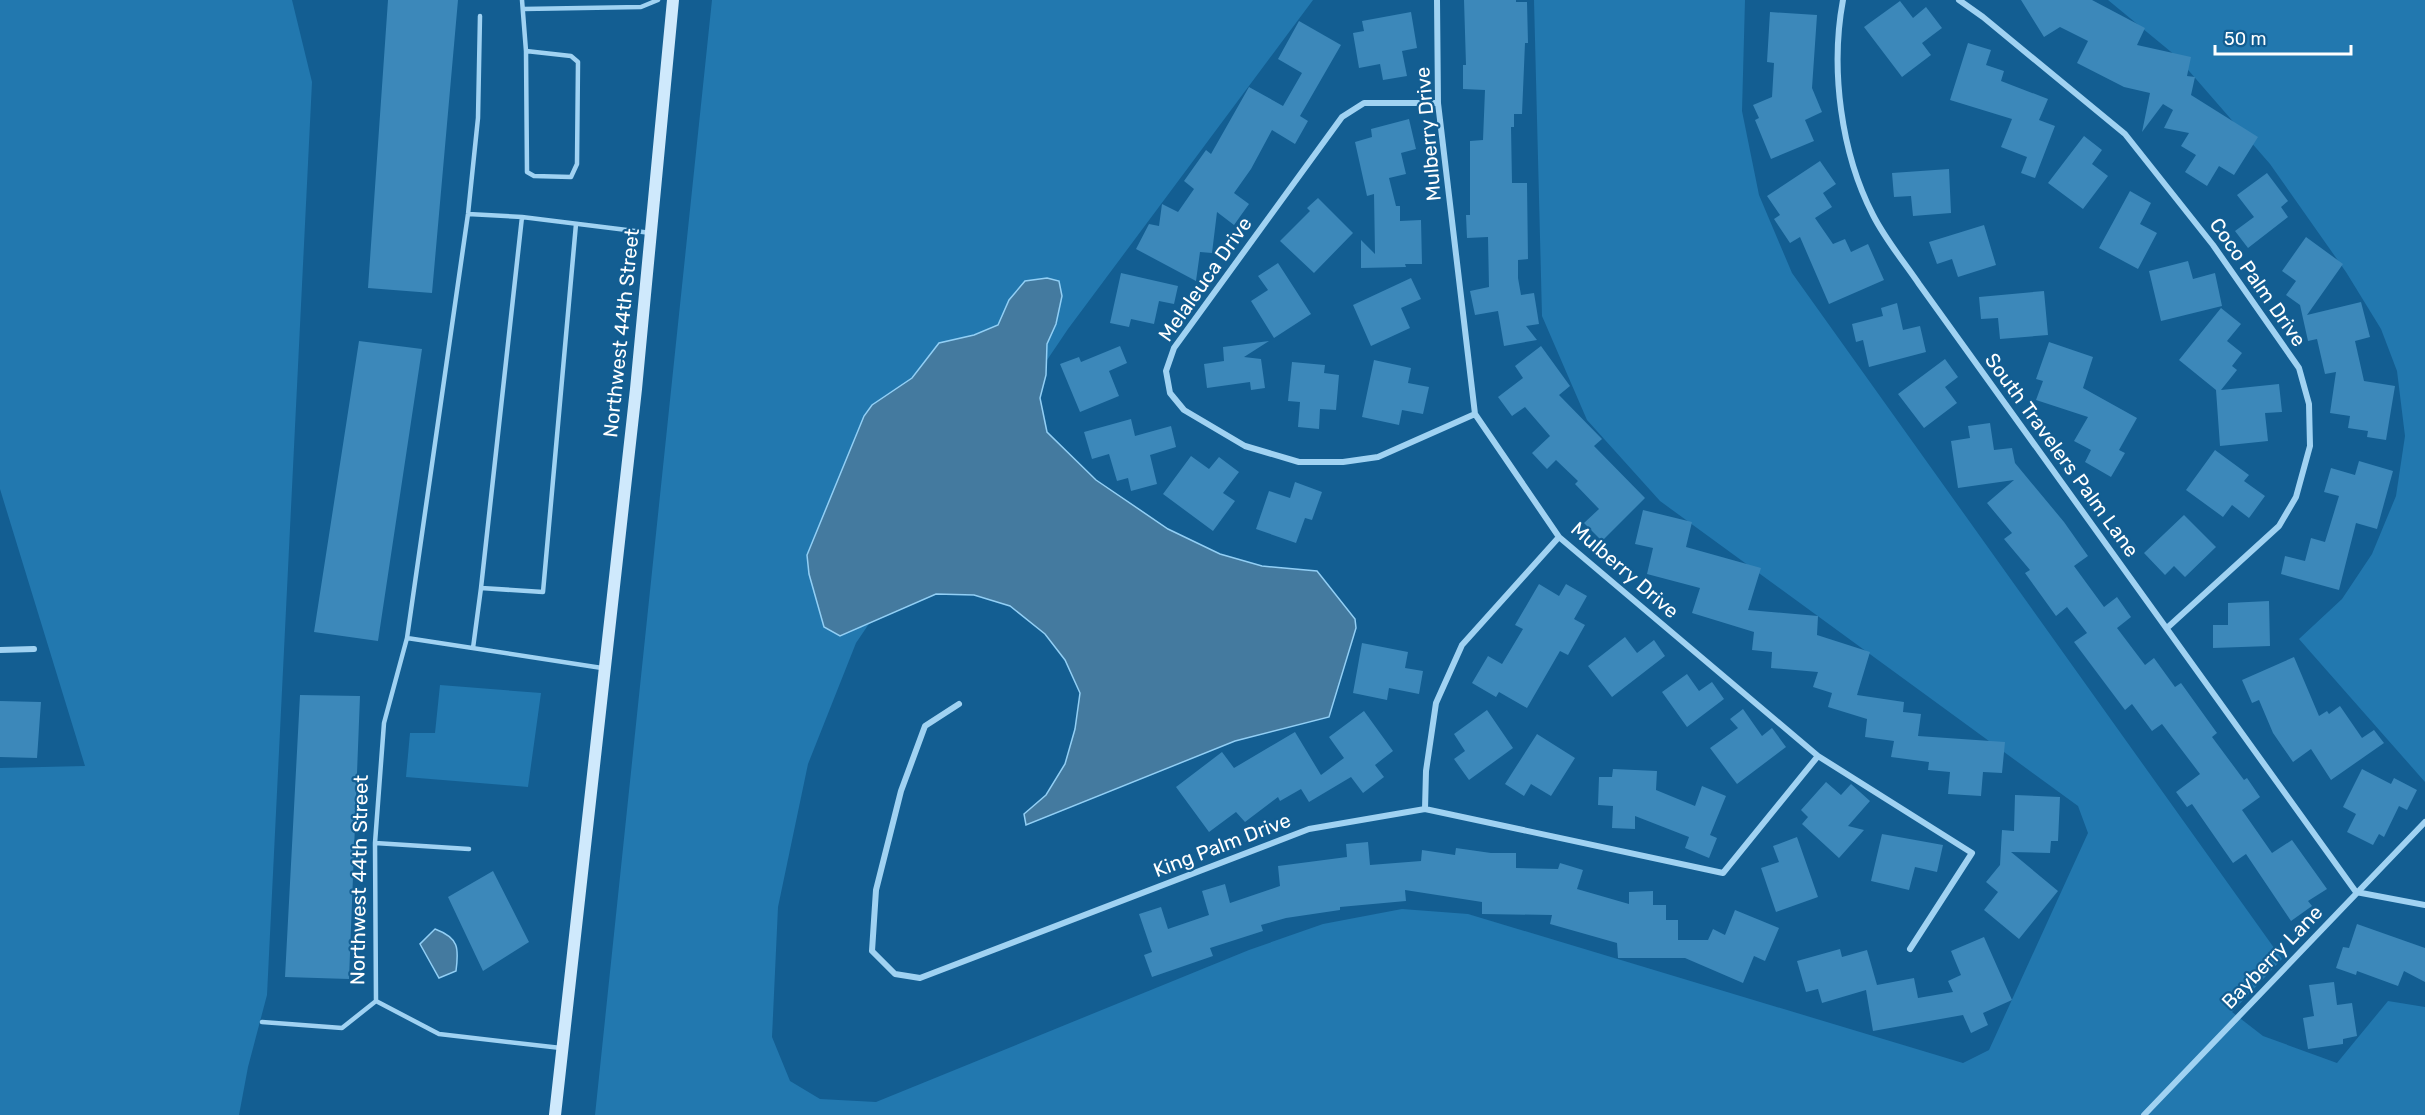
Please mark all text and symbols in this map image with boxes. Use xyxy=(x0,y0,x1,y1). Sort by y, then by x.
scale bar xyxy=(2215,18,2352,56)
text: 50 m xyxy=(2224,28,2267,50)
street label: Mulberry Drive xyxy=(1410,66,1446,202)
street label: Melaleuca Drive xyxy=(1153,212,1257,346)
street label: Coco Palm Drive xyxy=(2205,213,2311,351)
street label: Northwest 44th Street xyxy=(598,227,644,439)
street label: South Travelers Palm Lane xyxy=(1980,348,2144,562)
street label: Mulberry Drive xyxy=(1566,517,1684,623)
street label: Northwest 44th Street xyxy=(345,774,373,985)
street label: King Palm Drive xyxy=(1150,808,1294,882)
street label: Bayberry Lane xyxy=(2217,900,2327,1014)

